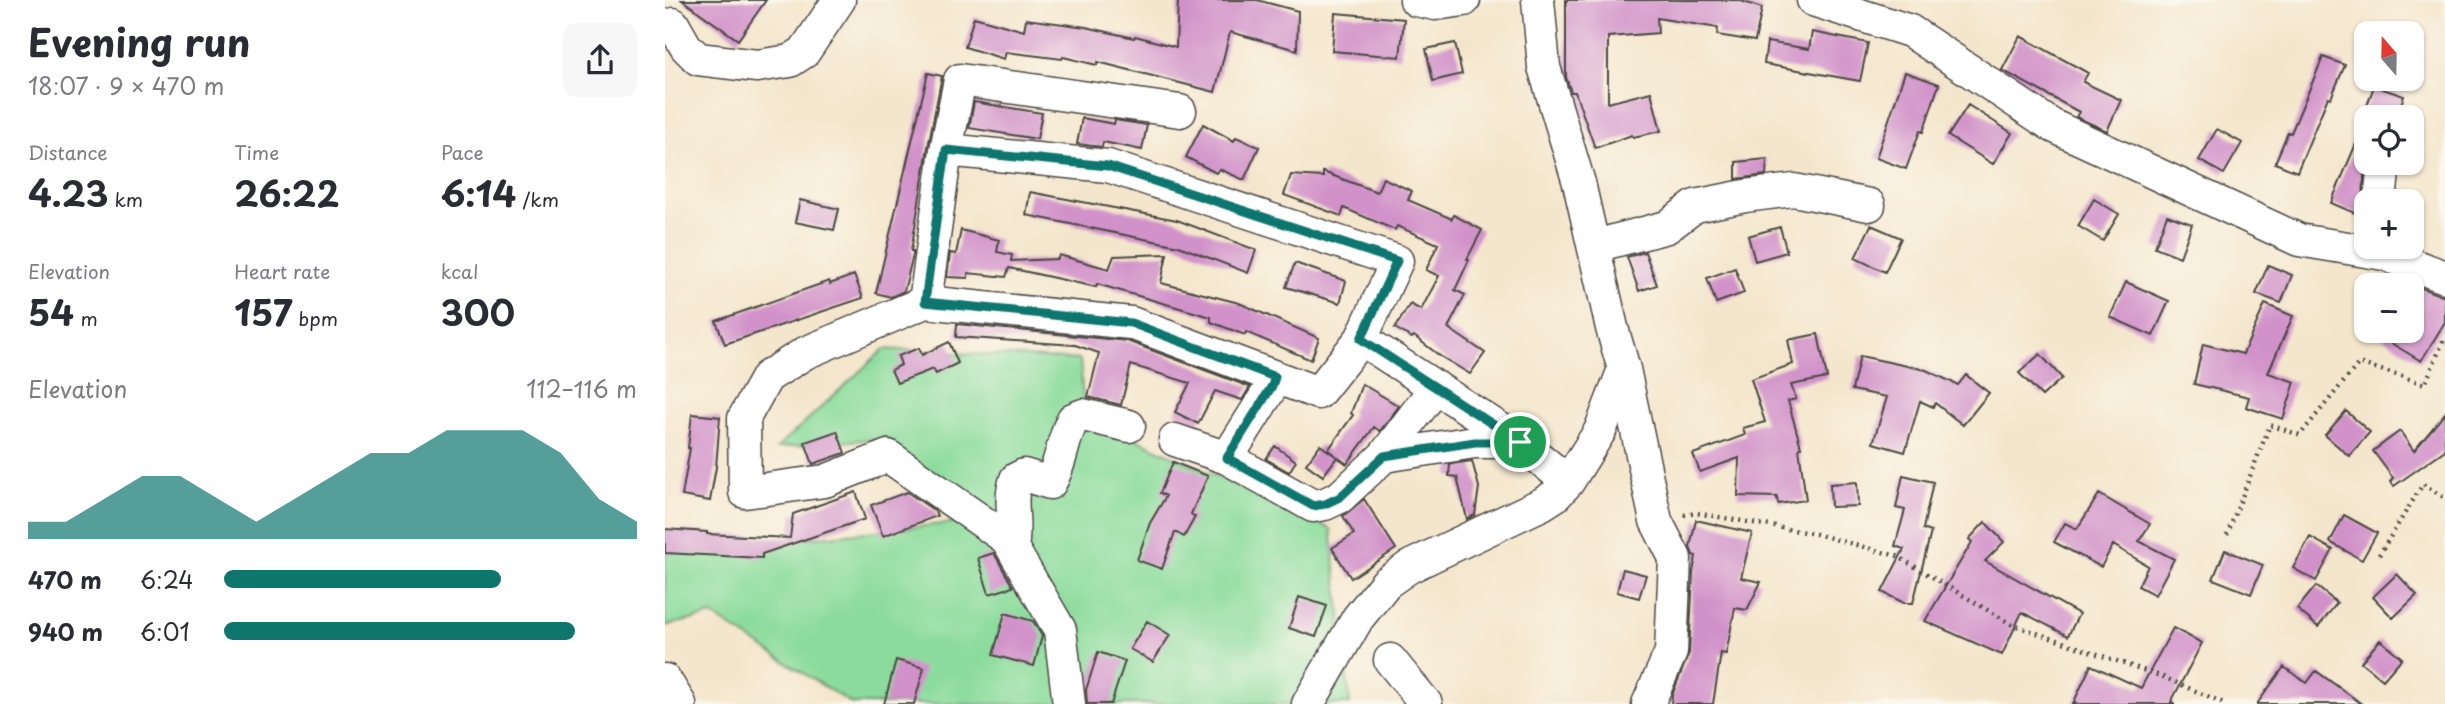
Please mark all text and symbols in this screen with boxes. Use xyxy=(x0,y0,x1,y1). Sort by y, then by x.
text: Evening run xyxy=(28,13,250,70)
north arrow xyxy=(2354,21,2424,91)
map controls xyxy=(2354,21,2424,343)
button: share xyxy=(563,23,637,97)
text: 18:07 · 9 × 470 m xyxy=(28,68,224,103)
button: locate xyxy=(2354,105,2424,175)
text: Distance xyxy=(28,138,108,166)
text: Time xyxy=(234,138,279,166)
text: Pace xyxy=(441,138,484,166)
text: 4.23 xyxy=(28,166,108,219)
text: 26:22 xyxy=(234,166,339,219)
text: 6:14 xyxy=(441,166,516,219)
text: km xyxy=(108,185,143,213)
text: /km xyxy=(516,185,559,213)
button: + xyxy=(2354,189,2424,259)
text: Elevation xyxy=(28,257,110,285)
text: Heart rate xyxy=(234,257,330,285)
text: kcal xyxy=(441,257,479,285)
button: − xyxy=(2354,273,2424,343)
text: 54 xyxy=(28,285,74,338)
text: 157 xyxy=(234,285,292,338)
text: 300 xyxy=(441,285,515,338)
text: m xyxy=(74,304,98,332)
text: bpm xyxy=(292,304,338,332)
text: Elevation xyxy=(28,371,127,406)
text: 112–116 m xyxy=(526,371,637,406)
pin xyxy=(1490,412,1550,472)
icon: arrive xyxy=(1501,423,1539,461)
text: 470 m xyxy=(28,562,102,597)
text: 6:24 xyxy=(140,562,194,597)
text: 940 m xyxy=(28,614,103,649)
text: 6:01 xyxy=(140,614,190,649)

